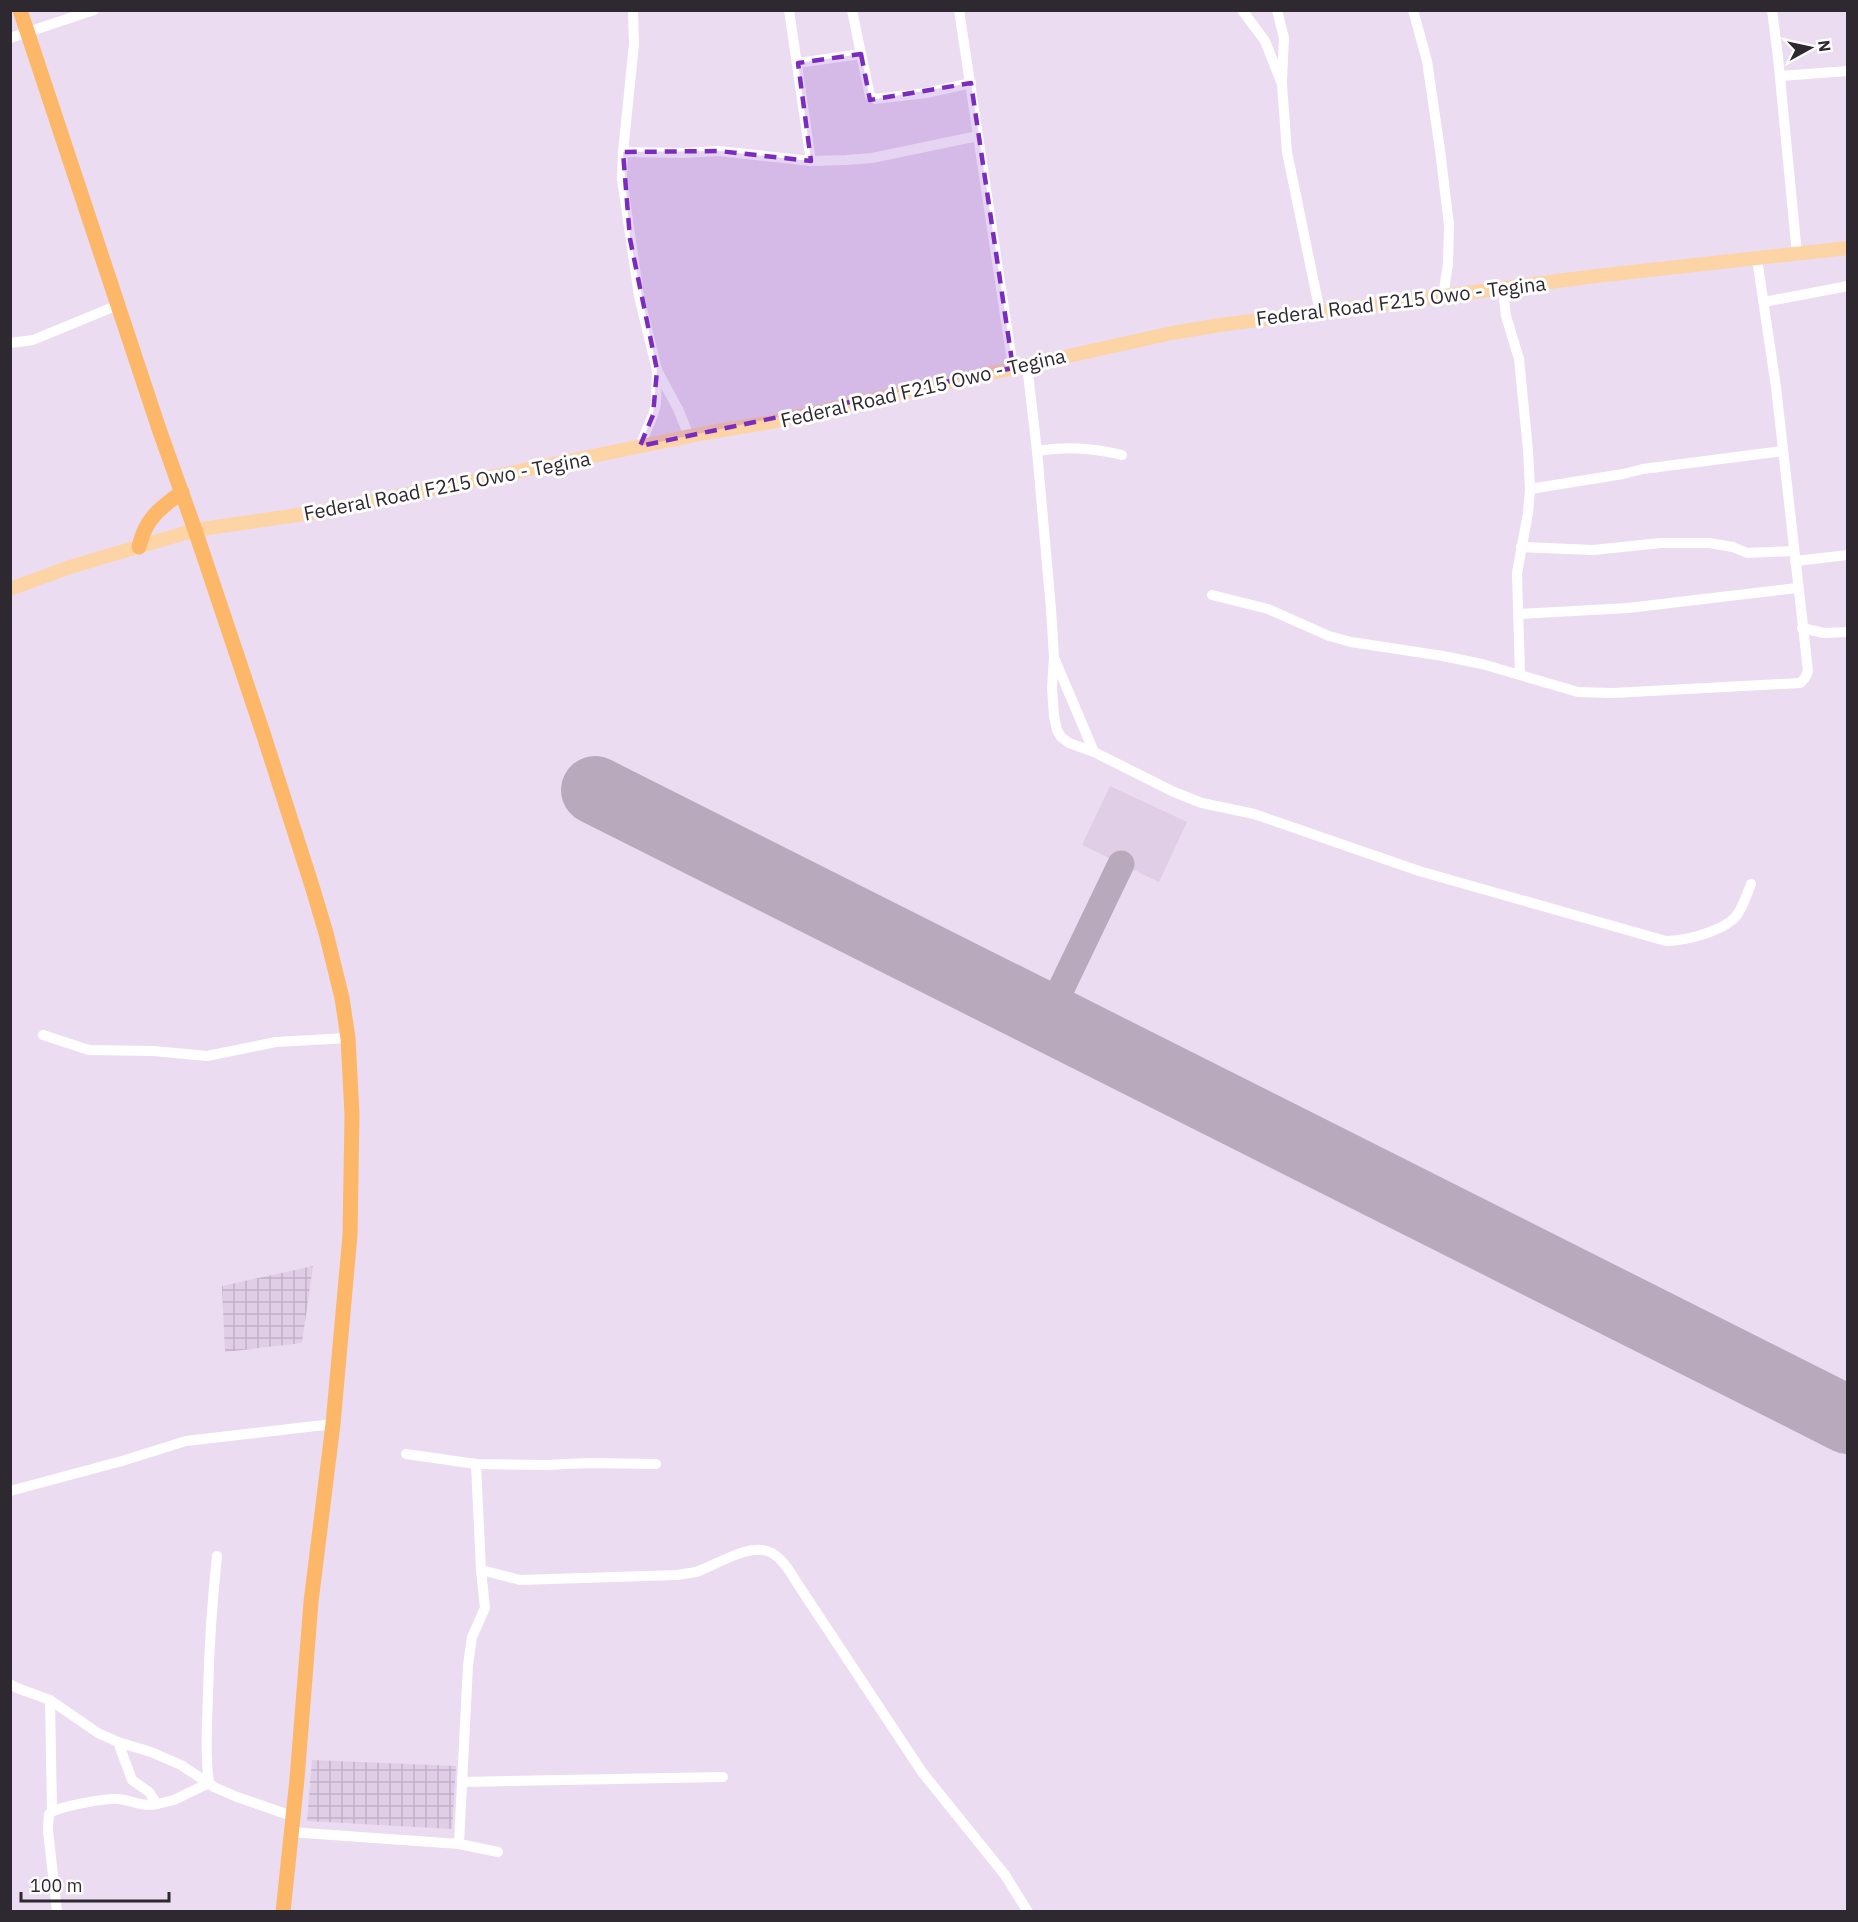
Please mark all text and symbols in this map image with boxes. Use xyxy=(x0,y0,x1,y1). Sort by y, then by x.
north arrow xyxy=(1780,18,1840,78)
text: N xyxy=(1814,39,1836,53)
street label: Federal Road F215 Owo - Tegina xyxy=(1255,269,1548,332)
street label: Federal Road F215 Owo - Tegina xyxy=(778,341,1068,433)
street label: Federal Road F215 Owo - Tegina xyxy=(301,444,593,527)
scale bar xyxy=(21,1865,170,1903)
text: 100 m xyxy=(30,1874,82,1897)

